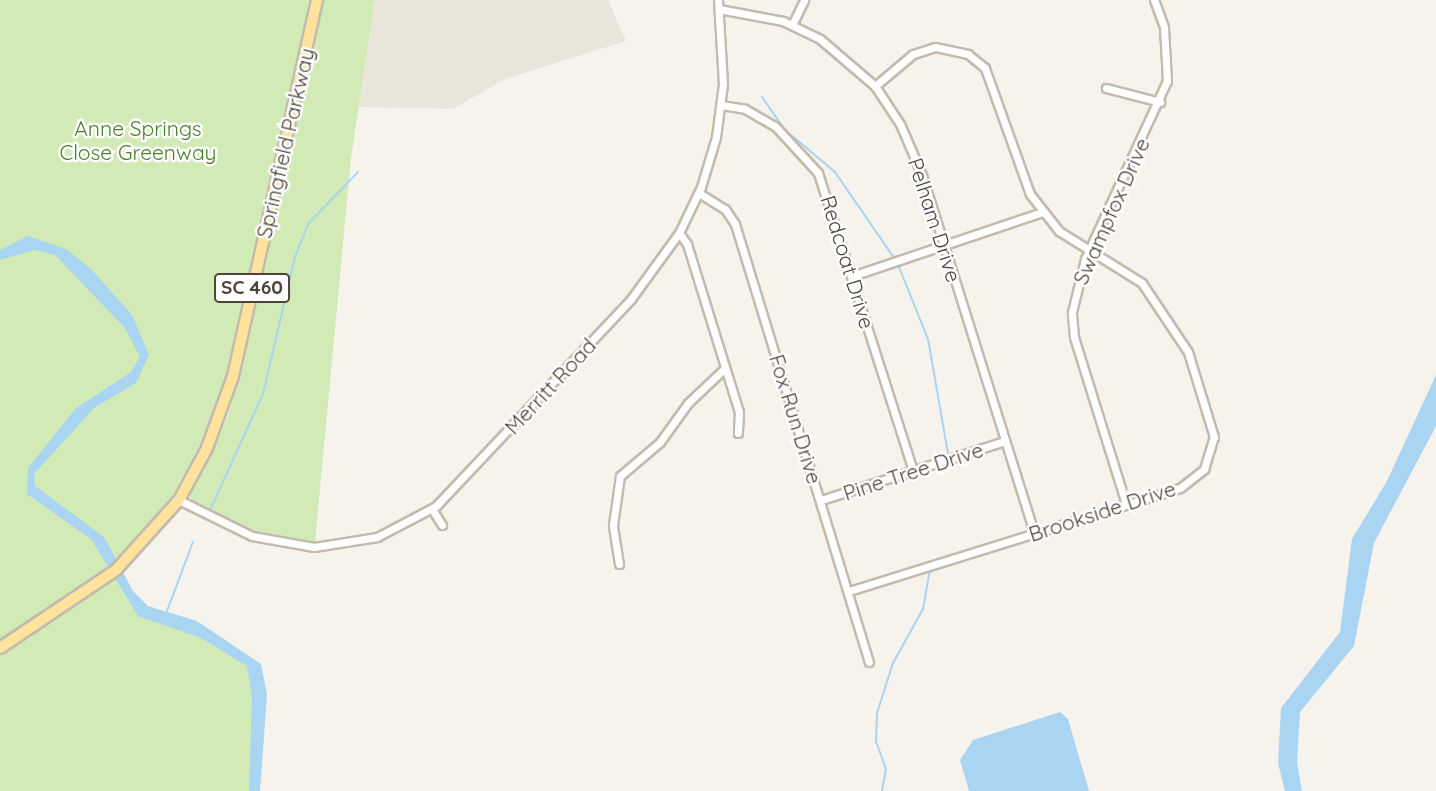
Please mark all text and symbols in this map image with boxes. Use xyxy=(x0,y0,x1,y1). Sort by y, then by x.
street label: Springfield Parkway xyxy=(251,45,319,241)
park label: Anne Springs Close Greenway xyxy=(59,115,217,165)
street label: Swampfox Drive xyxy=(1067,134,1155,288)
street label: Pelham Drive xyxy=(903,155,967,285)
street label: Redcoat Drive xyxy=(816,192,880,332)
road number: SC 460 xyxy=(214,272,290,304)
street label: Merritt Road xyxy=(499,333,601,439)
street label: Fox Run Drive xyxy=(764,351,828,487)
street label: Pine Tree Drive xyxy=(840,436,986,506)
street label: Brookside Drive xyxy=(1025,475,1179,547)

